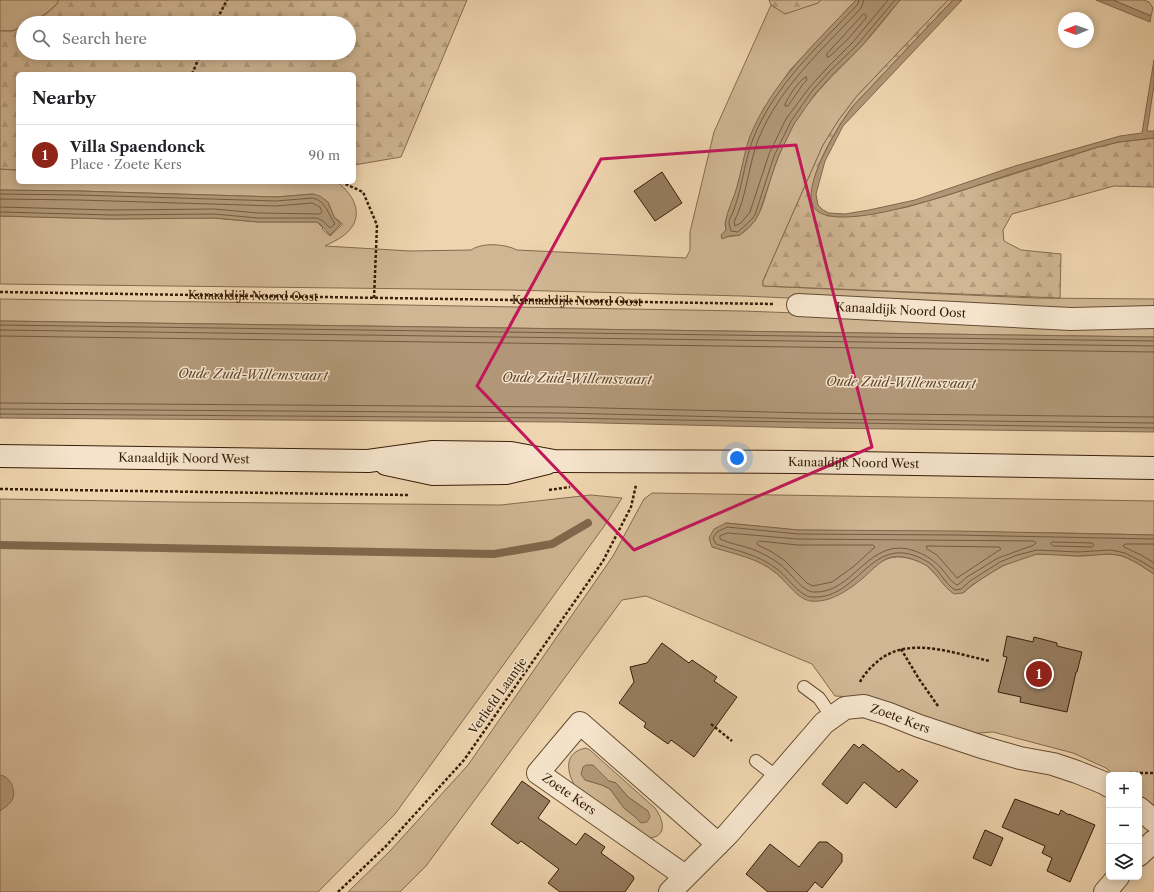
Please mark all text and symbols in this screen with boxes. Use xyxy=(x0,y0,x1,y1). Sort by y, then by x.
north arrow xyxy=(1058,12,1094,48)
search box xyxy=(16,16,356,60)
icon: search xyxy=(30,27,52,49)
text: Search here xyxy=(62,29,147,48)
text: Nearby xyxy=(32,88,96,108)
text: Villa Spaendonck xyxy=(70,137,205,156)
text: 1 xyxy=(42,147,48,163)
text: 90 m xyxy=(309,147,340,163)
text: Place · Zoete Kers xyxy=(70,156,182,172)
street label: Kanaaldijk Noord Oost xyxy=(188,287,319,304)
street label: Kanaaldijk Noord Oost xyxy=(512,292,643,309)
street label: Kanaaldijk Noord Oost xyxy=(835,299,967,321)
water label: Oude Zuid-Willemsvaart xyxy=(178,365,329,383)
water label: Oude Zuid-Willemsvaart xyxy=(502,369,653,387)
water label: Oude Zuid-Willemsvaart xyxy=(826,373,977,391)
your location xyxy=(727,448,747,468)
street label: Kanaaldijk Noord West xyxy=(118,450,250,466)
street label: Kanaaldijk Noord West xyxy=(788,454,920,471)
street label: Verliefd Laantje xyxy=(465,654,530,738)
pin: 1 xyxy=(1026,659,1052,689)
street label: Zoete Kers xyxy=(869,701,932,736)
street label: Zoete Kers xyxy=(539,770,599,818)
map controls xyxy=(1106,772,1142,880)
button: + xyxy=(1106,772,1142,808)
button: − xyxy=(1106,808,1142,844)
button: layers xyxy=(1106,844,1142,880)

